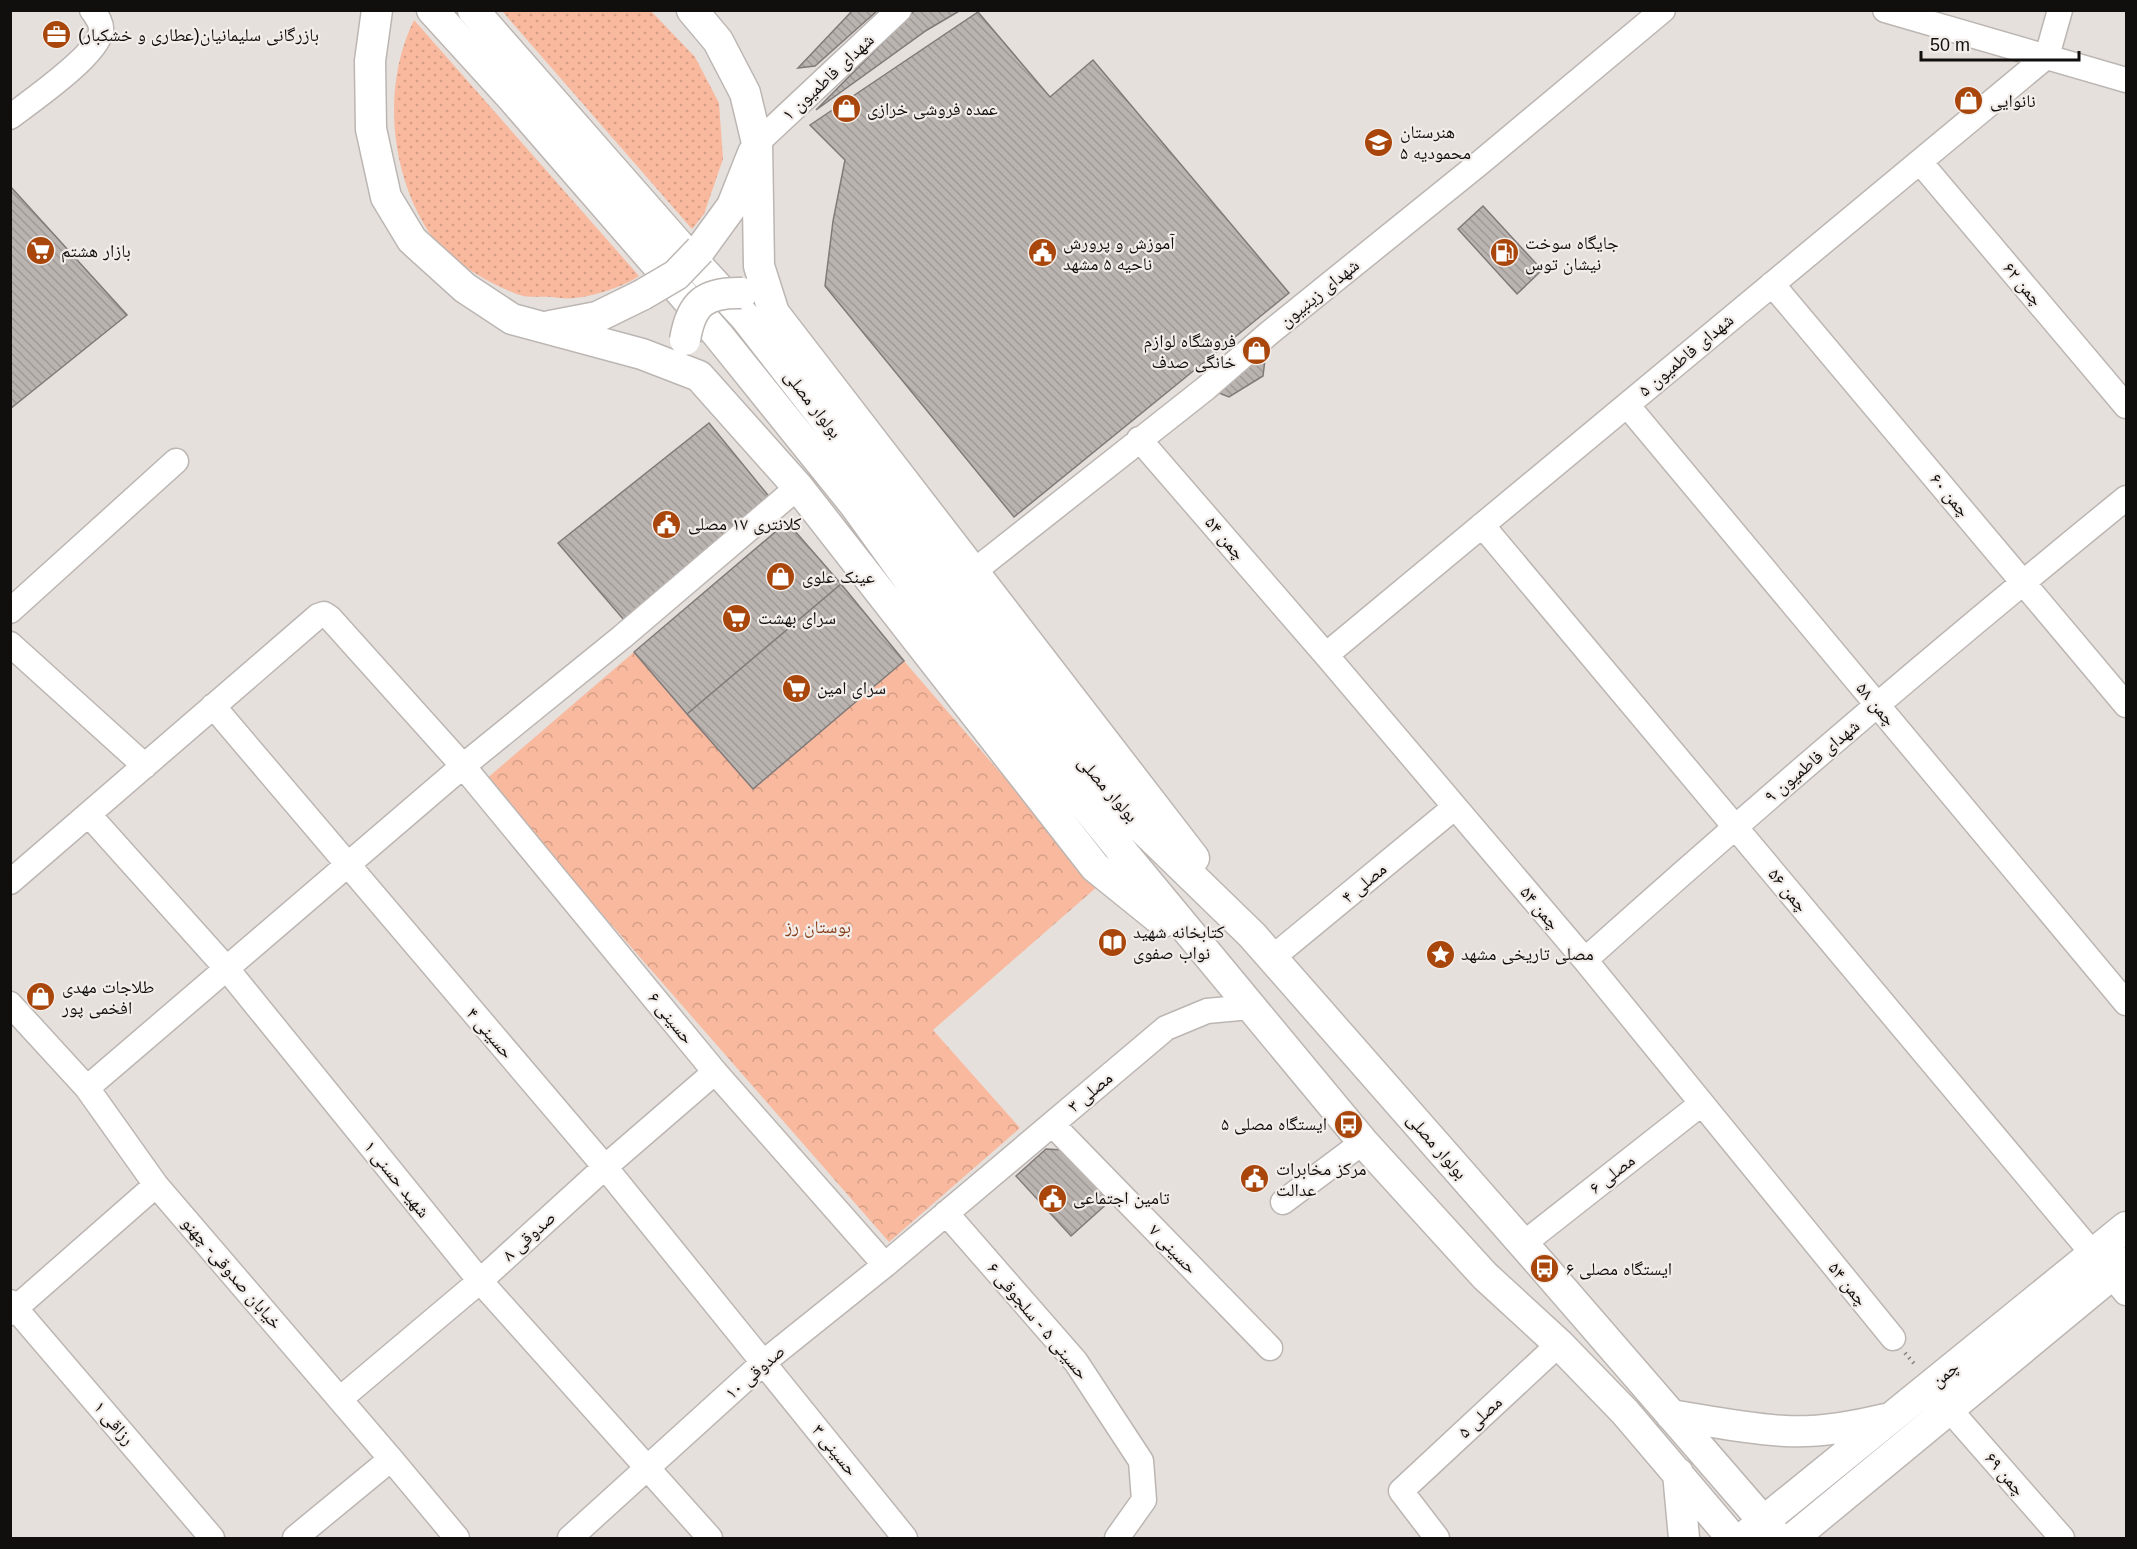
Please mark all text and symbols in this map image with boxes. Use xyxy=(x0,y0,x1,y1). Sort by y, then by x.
office icon: بازرگانی سلیمانیان(عطاری و خشکبار) xyxy=(41,19,73,51)
scale bar xyxy=(1921,24,2078,62)
place label: بازرگانی سلیمانیان(عطاری و خشکبار) xyxy=(78,25,319,46)
street label: شهدای فاطمیون ۱ xyxy=(778,30,879,125)
text: 50 m xyxy=(1930,35,1970,55)
shop icon: نانوایی xyxy=(1953,85,1985,117)
place label: نانوایی xyxy=(1990,91,2036,112)
shop icon: عمده فروشی خرازی xyxy=(830,93,862,125)
place label: عمده فروشی خرازی xyxy=(867,99,998,120)
place label: هنرستان محمودیه ۵ xyxy=(1400,122,1471,163)
school or university icon: هنرستان محمودیه ۵ xyxy=(1363,126,1395,158)
place label: آموزش و پرورش ناحیه ۵ مشهد xyxy=(1063,233,1175,274)
place label: جایگاه سوخت نیشان توس xyxy=(1525,233,1619,275)
supermarket icon: بازار هشتم xyxy=(24,235,56,267)
public building icon: آموزش و پرورش ناحیه ۵ مشهد xyxy=(1026,237,1058,269)
fuel station icon: جایگاه سوخت نیشان توس xyxy=(1488,237,1520,269)
place label: بازار هشتم xyxy=(61,241,131,263)
street label: شهدای زینبیون xyxy=(1275,255,1364,332)
street label: چمن ۶۲ xyxy=(1998,258,2047,310)
street label: شهدای فاطمیون ۵ xyxy=(1635,310,1738,401)
place label: فروشگاه لوازم خانگی صدف xyxy=(1143,331,1236,373)
shop icon: فروشگاه لوازم خانگی صدف xyxy=(1241,335,1273,367)
street label: بولوار مصلی xyxy=(779,366,846,443)
street label: چمن ۶۰ xyxy=(1925,469,1974,521)
public building icon: کلانتری ۱۷ مصلی xyxy=(651,508,683,540)
street label: چمن ۵۴ xyxy=(1200,512,1249,564)
place label: کلانتری ۱۷ مصلی xyxy=(688,514,802,535)
shop icon: عینک علوی xyxy=(765,561,797,593)
place label: عینک علوی xyxy=(802,567,875,588)
supermarket icon: سرای بهشت xyxy=(721,602,753,634)
place label: سرای بهشت xyxy=(758,608,836,629)
supermarket icon: سرای امین xyxy=(780,672,812,704)
place label: سرای امین xyxy=(817,678,886,699)
street label: چمن ۵۸ xyxy=(1851,678,1900,730)
street label: شهدای فاطمیون ۹ xyxy=(1761,716,1864,807)
street label: بولوار مصلی xyxy=(1073,752,1142,827)
street label: مصلی ۴ xyxy=(1338,859,1391,908)
street label: چمن ۵۶ xyxy=(1763,864,1812,916)
street label: چمن ۵۴ xyxy=(1515,882,1564,934)
park label: بوستان رز xyxy=(784,917,851,938)
place label: کتابخانه شهید نواب صفوی xyxy=(1133,922,1225,964)
library icon: کتابخانه شهید نواب صفوی xyxy=(1096,926,1128,958)
place icon: مصلی تاریخی مشهد xyxy=(1424,938,1456,970)
place label: مصلی تاریخی مشهد xyxy=(1461,944,1594,965)
place label: طلاجات مهدی افخمی پور xyxy=(61,977,154,1019)
shop icon: طلاجات مهدی افخمی پور xyxy=(25,981,57,1013)
street label: حسینی ۶ xyxy=(643,988,698,1048)
street label: حسینی ۴ xyxy=(462,1004,517,1063)
street label: مصلی ۳ xyxy=(1064,1068,1117,1117)
bus stop icon: ایستگاه مصلی ۵ xyxy=(1332,1108,1364,1140)
street label: بولوار مصلی xyxy=(1402,1109,1471,1184)
place label: ایستگاه مصلی ۵ xyxy=(1221,1114,1327,1135)
street label: شهید حسنی ۱ xyxy=(359,1137,434,1222)
street label: مصلی ۶ xyxy=(1585,1150,1639,1199)
place label: مرکز مخابرات عدالت xyxy=(1276,1159,1366,1200)
public building icon: مرکز مخابرات عدالت xyxy=(1239,1163,1271,1195)
public building icon: تامین اجتماعی xyxy=(1036,1182,1068,1214)
place label: تامین اجتماعی xyxy=(1073,1188,1170,1209)
street label: صدوقی ۸ xyxy=(498,1207,560,1266)
street label: خیابان صدوقی- چهنو xyxy=(177,1213,286,1334)
street label: حسینی ۷ xyxy=(1144,1220,1201,1278)
bus stop icon: ایستگاه مصلی ۶ xyxy=(1529,1253,1561,1285)
street label: چمن ۵۴ xyxy=(1824,1258,1872,1311)
street label: حسینی ۵ - سلجوقی ۶ xyxy=(983,1259,1093,1384)
place label: ایستگاه مصلی ۶ xyxy=(1566,1259,1672,1280)
street label: صدوقی ۱۰ xyxy=(721,1341,789,1404)
street label: چمن xyxy=(1927,1357,1963,1392)
street label: مصلی ۵ xyxy=(1454,1392,1507,1443)
street label: رزاقی ۱ xyxy=(89,1397,138,1450)
street label: حسینی ۳ xyxy=(807,1420,862,1480)
street label: چمن ۶۹ xyxy=(1980,1448,2029,1500)

